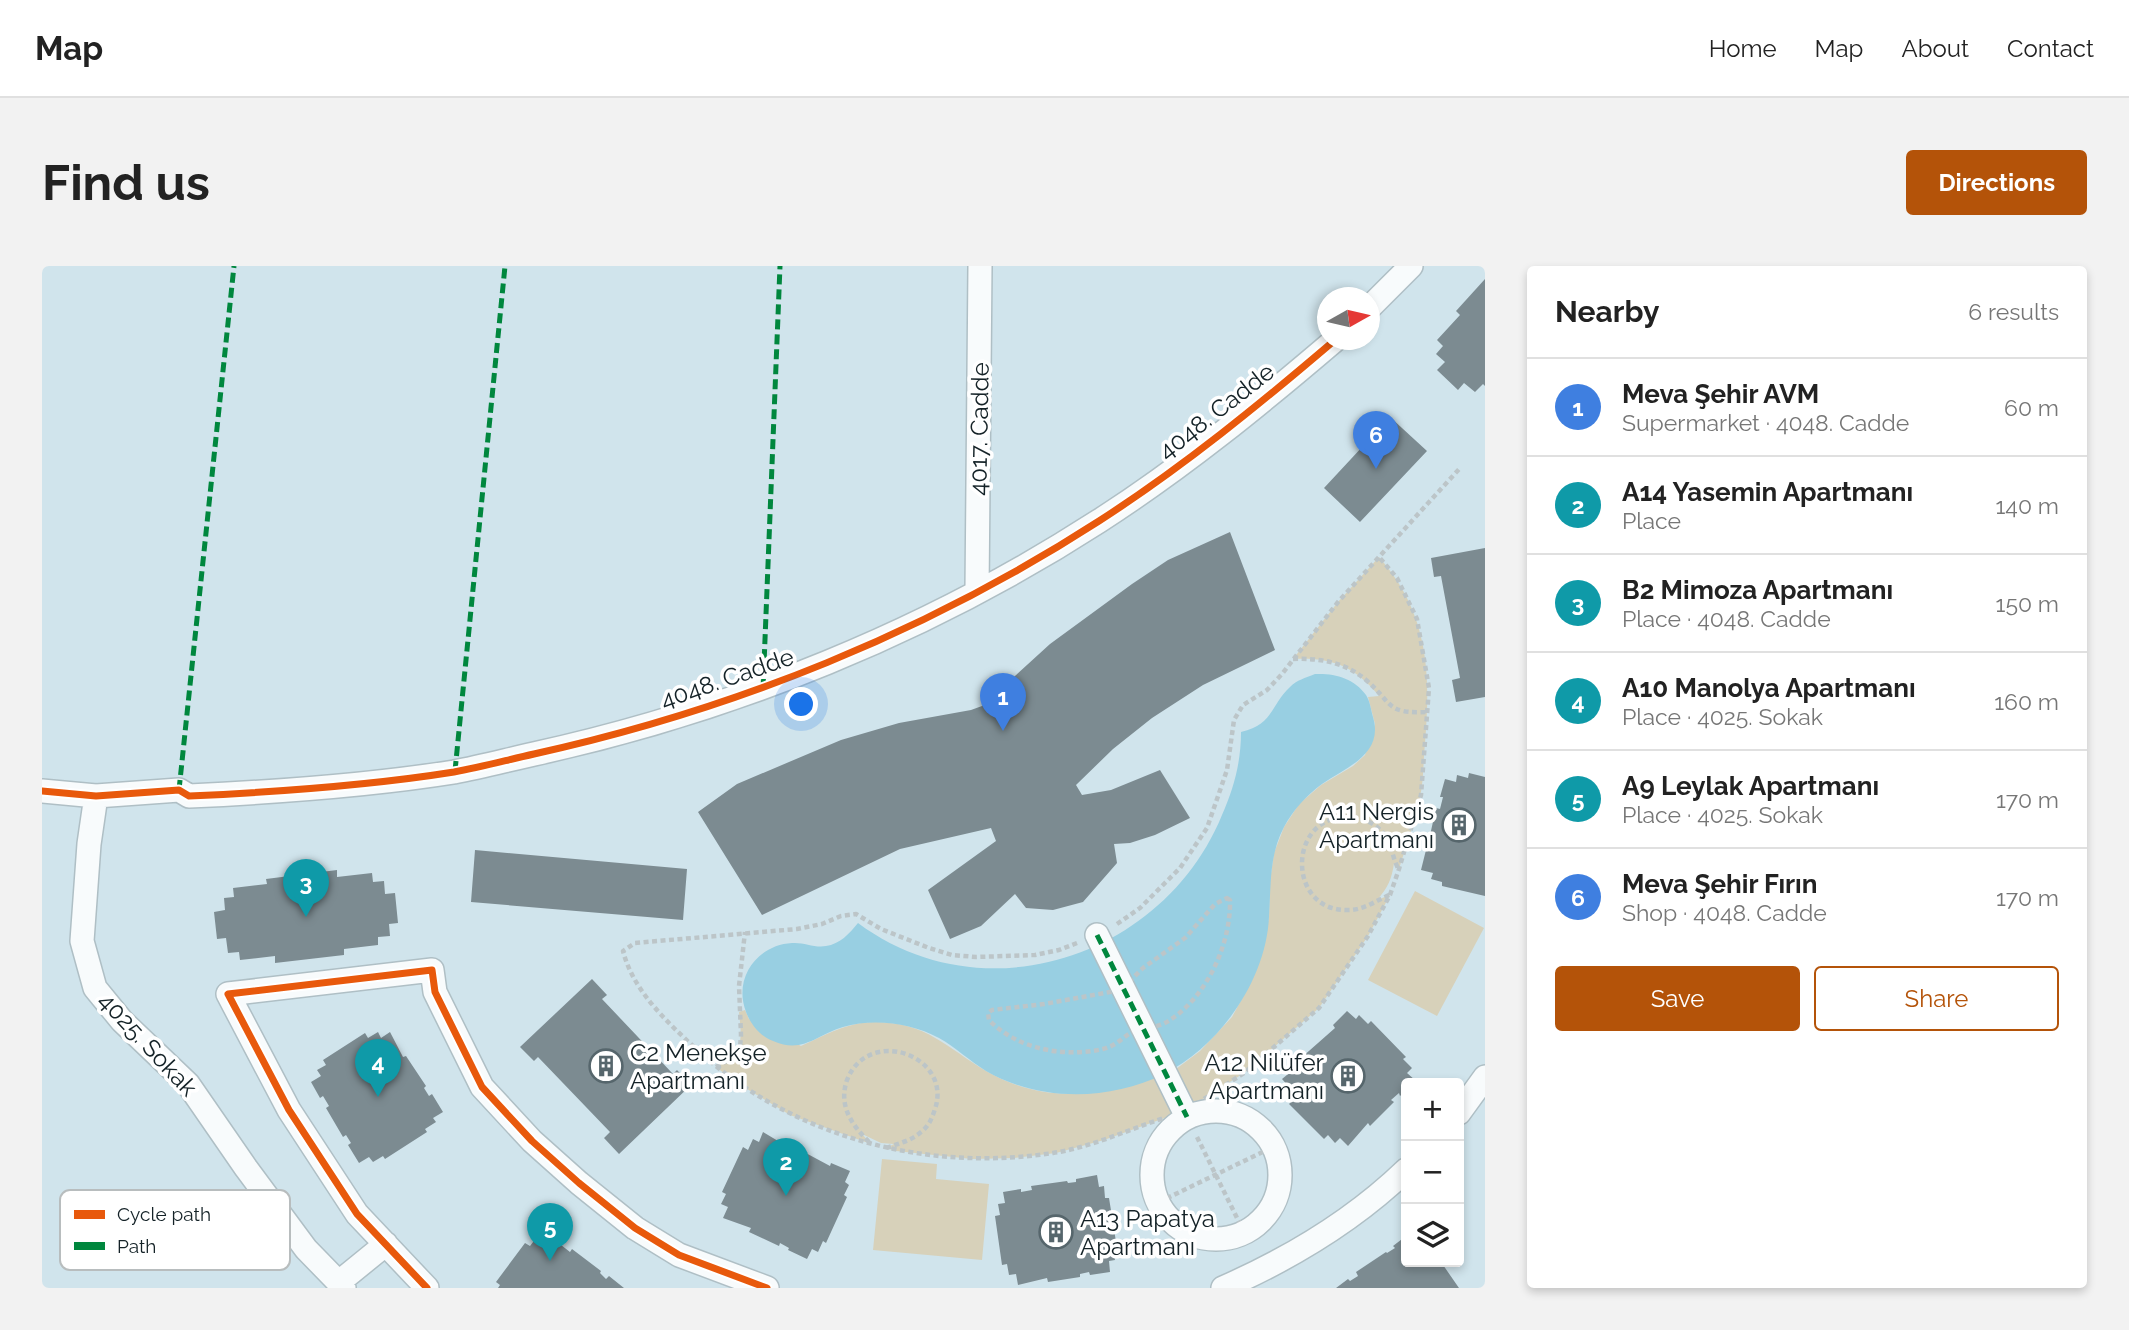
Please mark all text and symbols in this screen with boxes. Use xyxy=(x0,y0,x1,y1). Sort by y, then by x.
text: Map xyxy=(35,29,103,68)
text: Home xyxy=(1709,34,1777,63)
text: Map xyxy=(1815,34,1863,63)
text: About xyxy=(1901,34,1969,63)
text: Contact xyxy=(2007,34,2094,63)
button: Directions xyxy=(1906,150,2087,215)
text: Find us xyxy=(42,154,210,211)
north arrow xyxy=(1317,287,1380,350)
text: Nearby xyxy=(1555,294,1659,329)
text: 6 results xyxy=(1968,298,2059,325)
street label: 4048. Cadde xyxy=(1152,357,1280,465)
street label: 4017. Cadde xyxy=(963,362,995,496)
text: Meva Şehir AVM xyxy=(1622,379,1819,409)
text: 1 xyxy=(1572,394,1584,421)
text: 60 m xyxy=(2004,394,2059,421)
text: Supermarket · 4048. Cadde xyxy=(1622,409,1909,436)
pin: 6 xyxy=(1353,411,1399,469)
text: A14 Yasemin Apartmanı xyxy=(1622,477,1913,507)
text: 2 xyxy=(1572,492,1584,519)
text: 140 m xyxy=(1996,492,2059,519)
text: Place xyxy=(1622,507,1681,534)
text: B2 Mimoza Apartmanı xyxy=(1622,575,1893,605)
text: 3 xyxy=(1572,590,1584,617)
text: 150 m xyxy=(1996,590,2059,617)
text: Place · 4048. Cadde xyxy=(1622,605,1831,632)
street label: 4048. Cadde xyxy=(656,642,798,714)
pin: 1 xyxy=(980,673,1026,731)
text: A10 Manolya Apartmanı xyxy=(1622,673,1916,703)
your location xyxy=(784,687,818,721)
text: 4 xyxy=(1571,688,1585,715)
text: 160 m xyxy=(1994,688,2059,715)
text: Place · 4025. Sokak xyxy=(1622,703,1823,730)
text: A9 Leylak Apartmanı xyxy=(1622,771,1879,801)
text: 5 xyxy=(1572,786,1584,813)
text: 170 m xyxy=(1996,786,2059,813)
place label: A11 Nergis Apartmanı xyxy=(1319,797,1434,854)
text: Place · 4025. Sokak xyxy=(1622,801,1823,828)
building icon: A11 Nergis Apartmanı xyxy=(1440,806,1478,844)
pin: 3 xyxy=(283,859,329,917)
text: Meva Şehir Fırın xyxy=(1622,869,1817,899)
text: 6 xyxy=(1571,884,1585,911)
text: 170 m xyxy=(1996,884,2059,911)
text: Shop · 4048. Cadde xyxy=(1622,899,1827,926)
button: Save xyxy=(1555,966,1800,1031)
button: Share xyxy=(1814,966,2059,1031)
street label: 4025. Sokak xyxy=(93,986,204,1102)
place label: C2 Menekşe Apartmanı xyxy=(630,1038,767,1095)
pin: 4 xyxy=(355,1039,401,1097)
building icon: C2 Menekşe Apartmanı xyxy=(587,1047,625,1085)
place label: A12 Nilüfer Apartmanı xyxy=(1204,1048,1325,1105)
building icon: A12 Nilüfer Apartmanı xyxy=(1329,1057,1367,1095)
map controls xyxy=(1401,1078,1464,1267)
button: + xyxy=(1401,1078,1464,1141)
pin: 2 xyxy=(763,1138,809,1196)
button: − xyxy=(1401,1141,1464,1204)
legend xyxy=(60,1190,290,1270)
text: Cycle path xyxy=(117,1203,211,1225)
pin: 5 xyxy=(527,1203,573,1261)
place label: A13 Papatya Apartmanı xyxy=(1080,1204,1215,1261)
button: layers xyxy=(1401,1204,1464,1267)
building icon: A13 Papatya Apartmanı xyxy=(1037,1213,1075,1251)
text: Path xyxy=(117,1235,156,1257)

